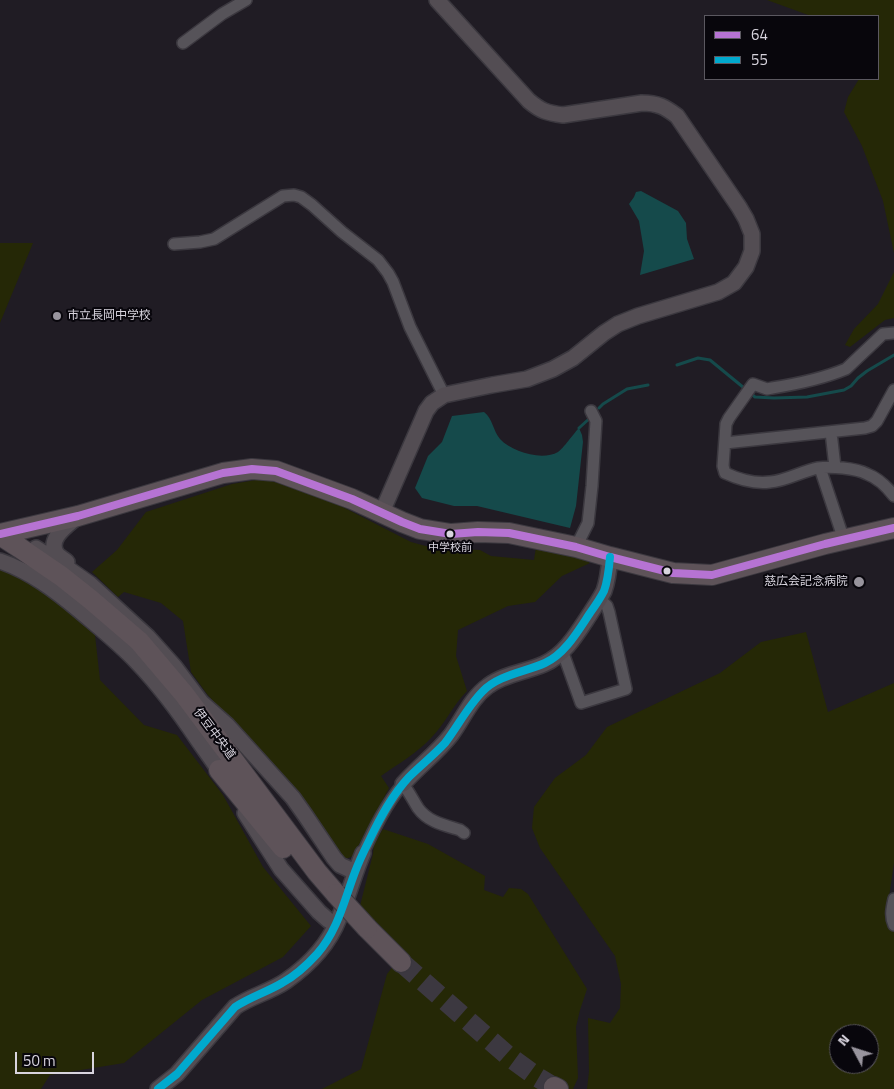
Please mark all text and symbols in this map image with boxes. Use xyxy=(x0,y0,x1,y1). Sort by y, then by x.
legend xyxy=(704,15,879,80)
text: 64 xyxy=(751,23,768,46)
text: 55 xyxy=(751,48,768,71)
place label: 市立長岡中学校 xyxy=(67,309,151,323)
marker: 市立長岡中学校 xyxy=(51,310,63,322)
marker: 中学校前 xyxy=(445,529,455,539)
place label: 中学校前 xyxy=(428,541,472,555)
unlabelled marker xyxy=(662,566,672,576)
place label: 慈広会記念病院 xyxy=(764,575,848,589)
marker: 慈広会記念病院 xyxy=(852,575,866,589)
street label: 伊豆中央道 xyxy=(190,706,238,762)
north arrow xyxy=(829,1024,879,1074)
text: N xyxy=(832,1029,854,1050)
scale bar xyxy=(18,1042,96,1074)
text: 50 m xyxy=(23,1049,56,1072)

